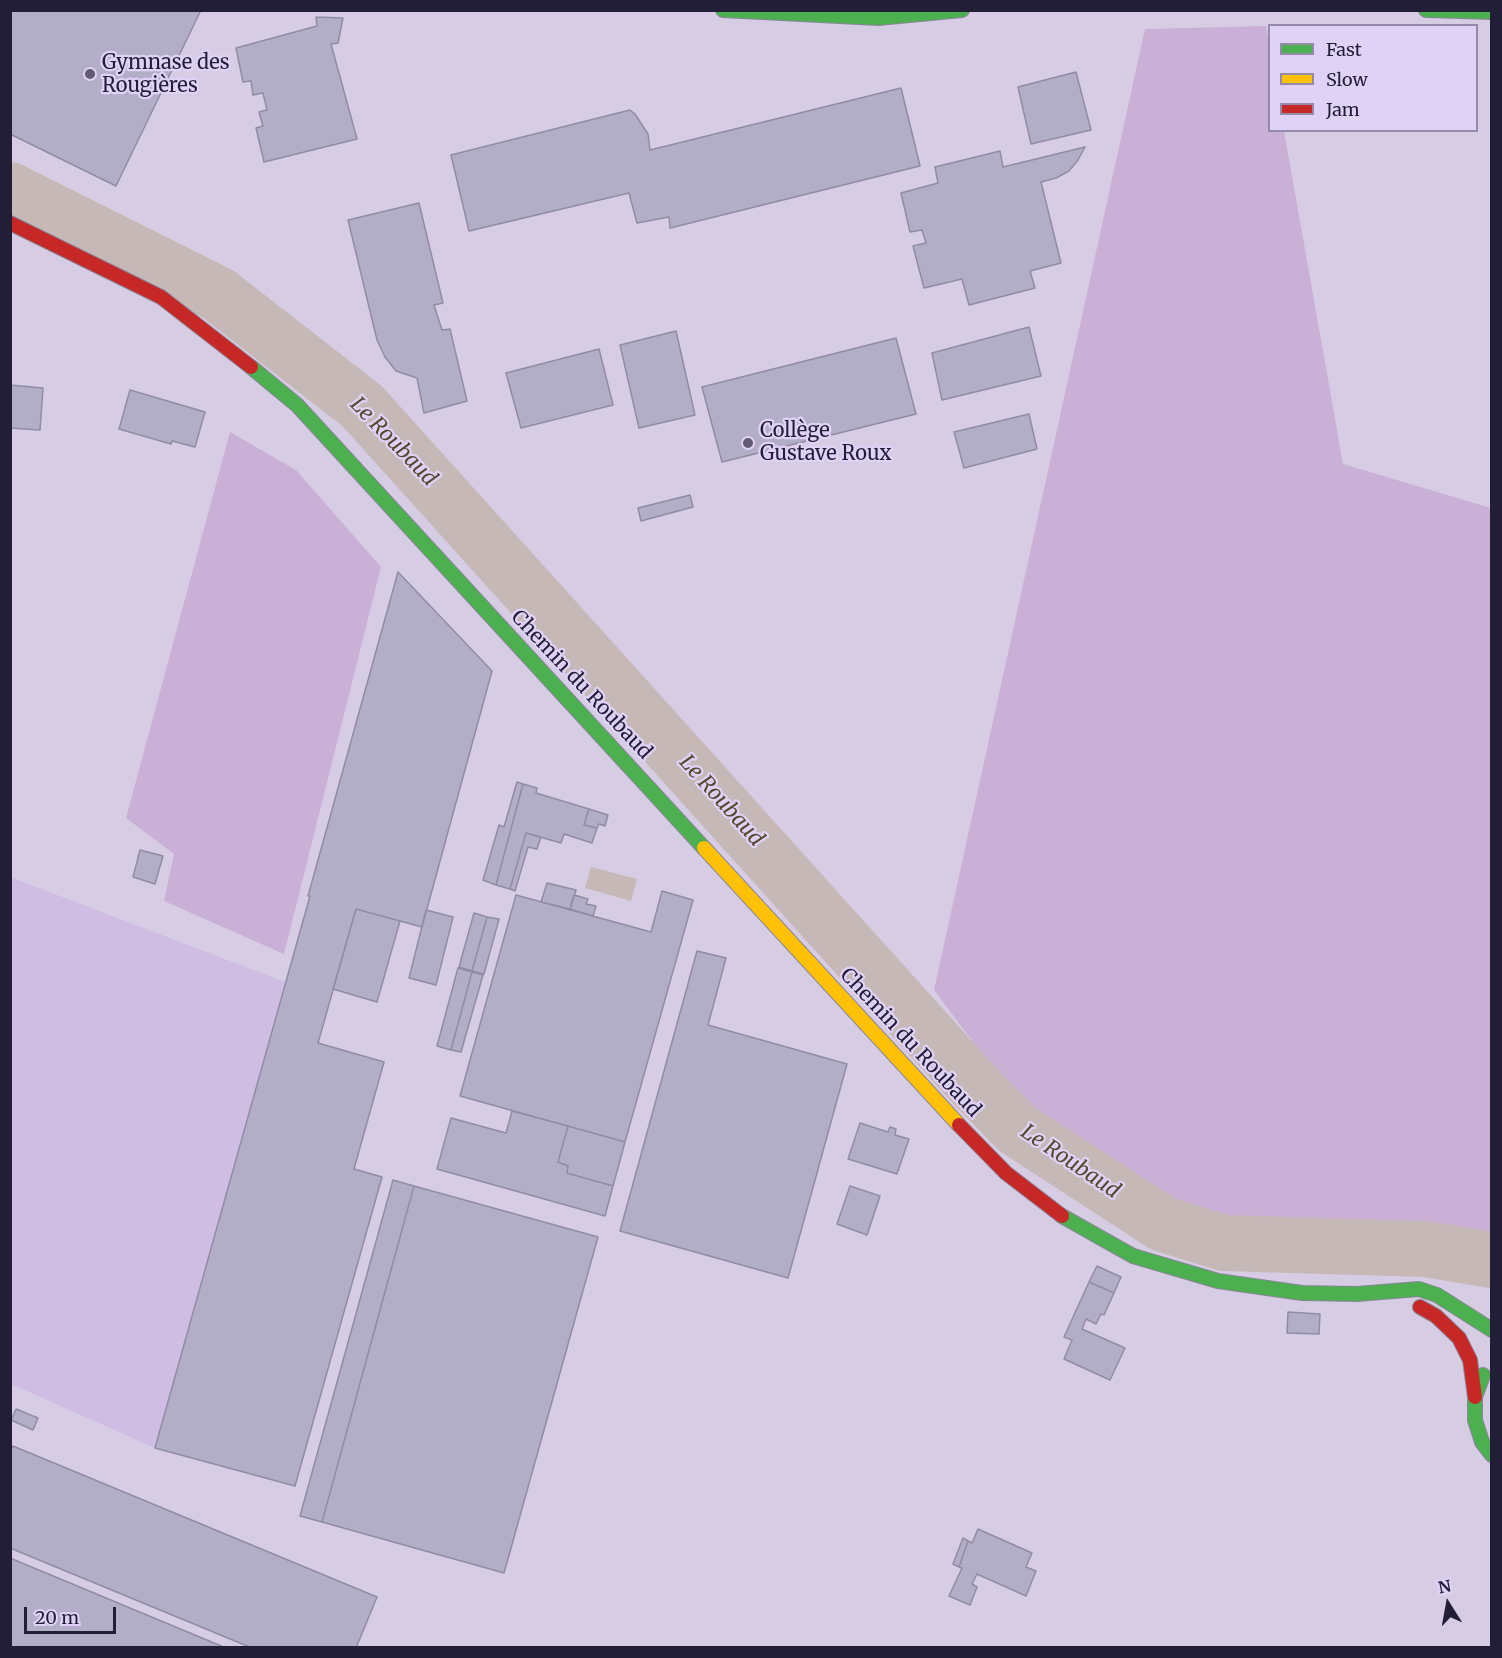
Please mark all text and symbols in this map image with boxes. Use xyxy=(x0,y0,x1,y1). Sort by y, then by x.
legend xyxy=(1268,24,1478,132)
text: Fast xyxy=(1326,38,1362,61)
place label: Gymnase des Rougières xyxy=(102,51,230,98)
marker: Gymnase des Rougières xyxy=(83,67,97,81)
text: Slow xyxy=(1326,68,1368,91)
text: Jam xyxy=(1326,98,1360,121)
water label: Le Roubaud xyxy=(344,392,442,492)
place label: Collège Gustave Roux xyxy=(760,419,891,466)
marker: Collège Gustave Roux xyxy=(741,436,755,450)
street label: Chemin du Roubaud xyxy=(506,606,656,764)
water label: Le Roubaud xyxy=(674,750,768,852)
street label: Chemin du Roubaud xyxy=(835,964,985,1122)
water label: Le Roubaud xyxy=(1016,1120,1124,1204)
north arrow xyxy=(1418,1574,1478,1634)
text: N xyxy=(1436,1575,1453,1597)
scale bar xyxy=(27,1595,118,1633)
text: 20 m xyxy=(35,1606,79,1629)

